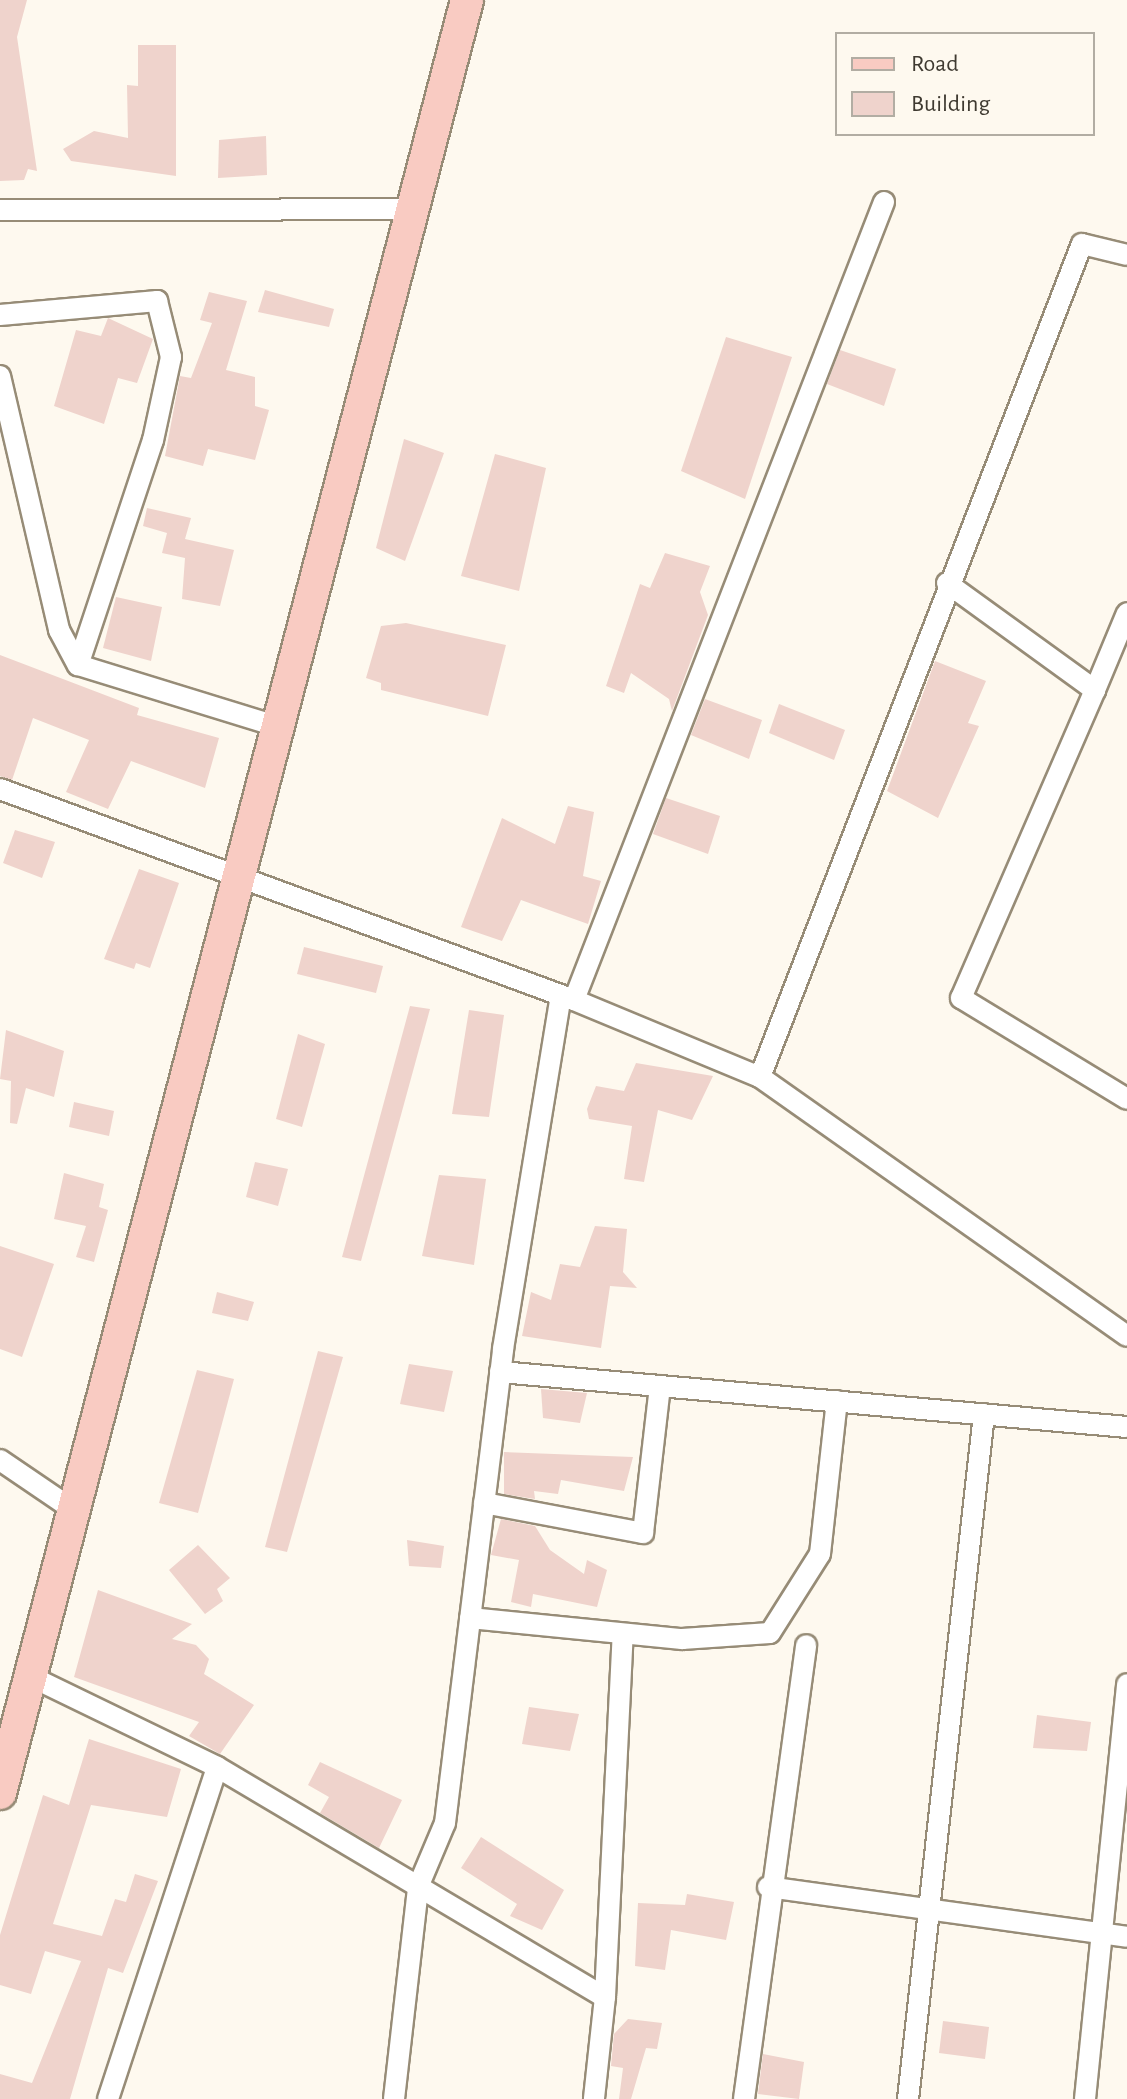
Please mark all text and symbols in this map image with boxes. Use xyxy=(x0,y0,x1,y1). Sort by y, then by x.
legend xyxy=(835,32,1095,136)
text: Road xyxy=(911,52,959,76)
text: Building xyxy=(911,92,990,116)

